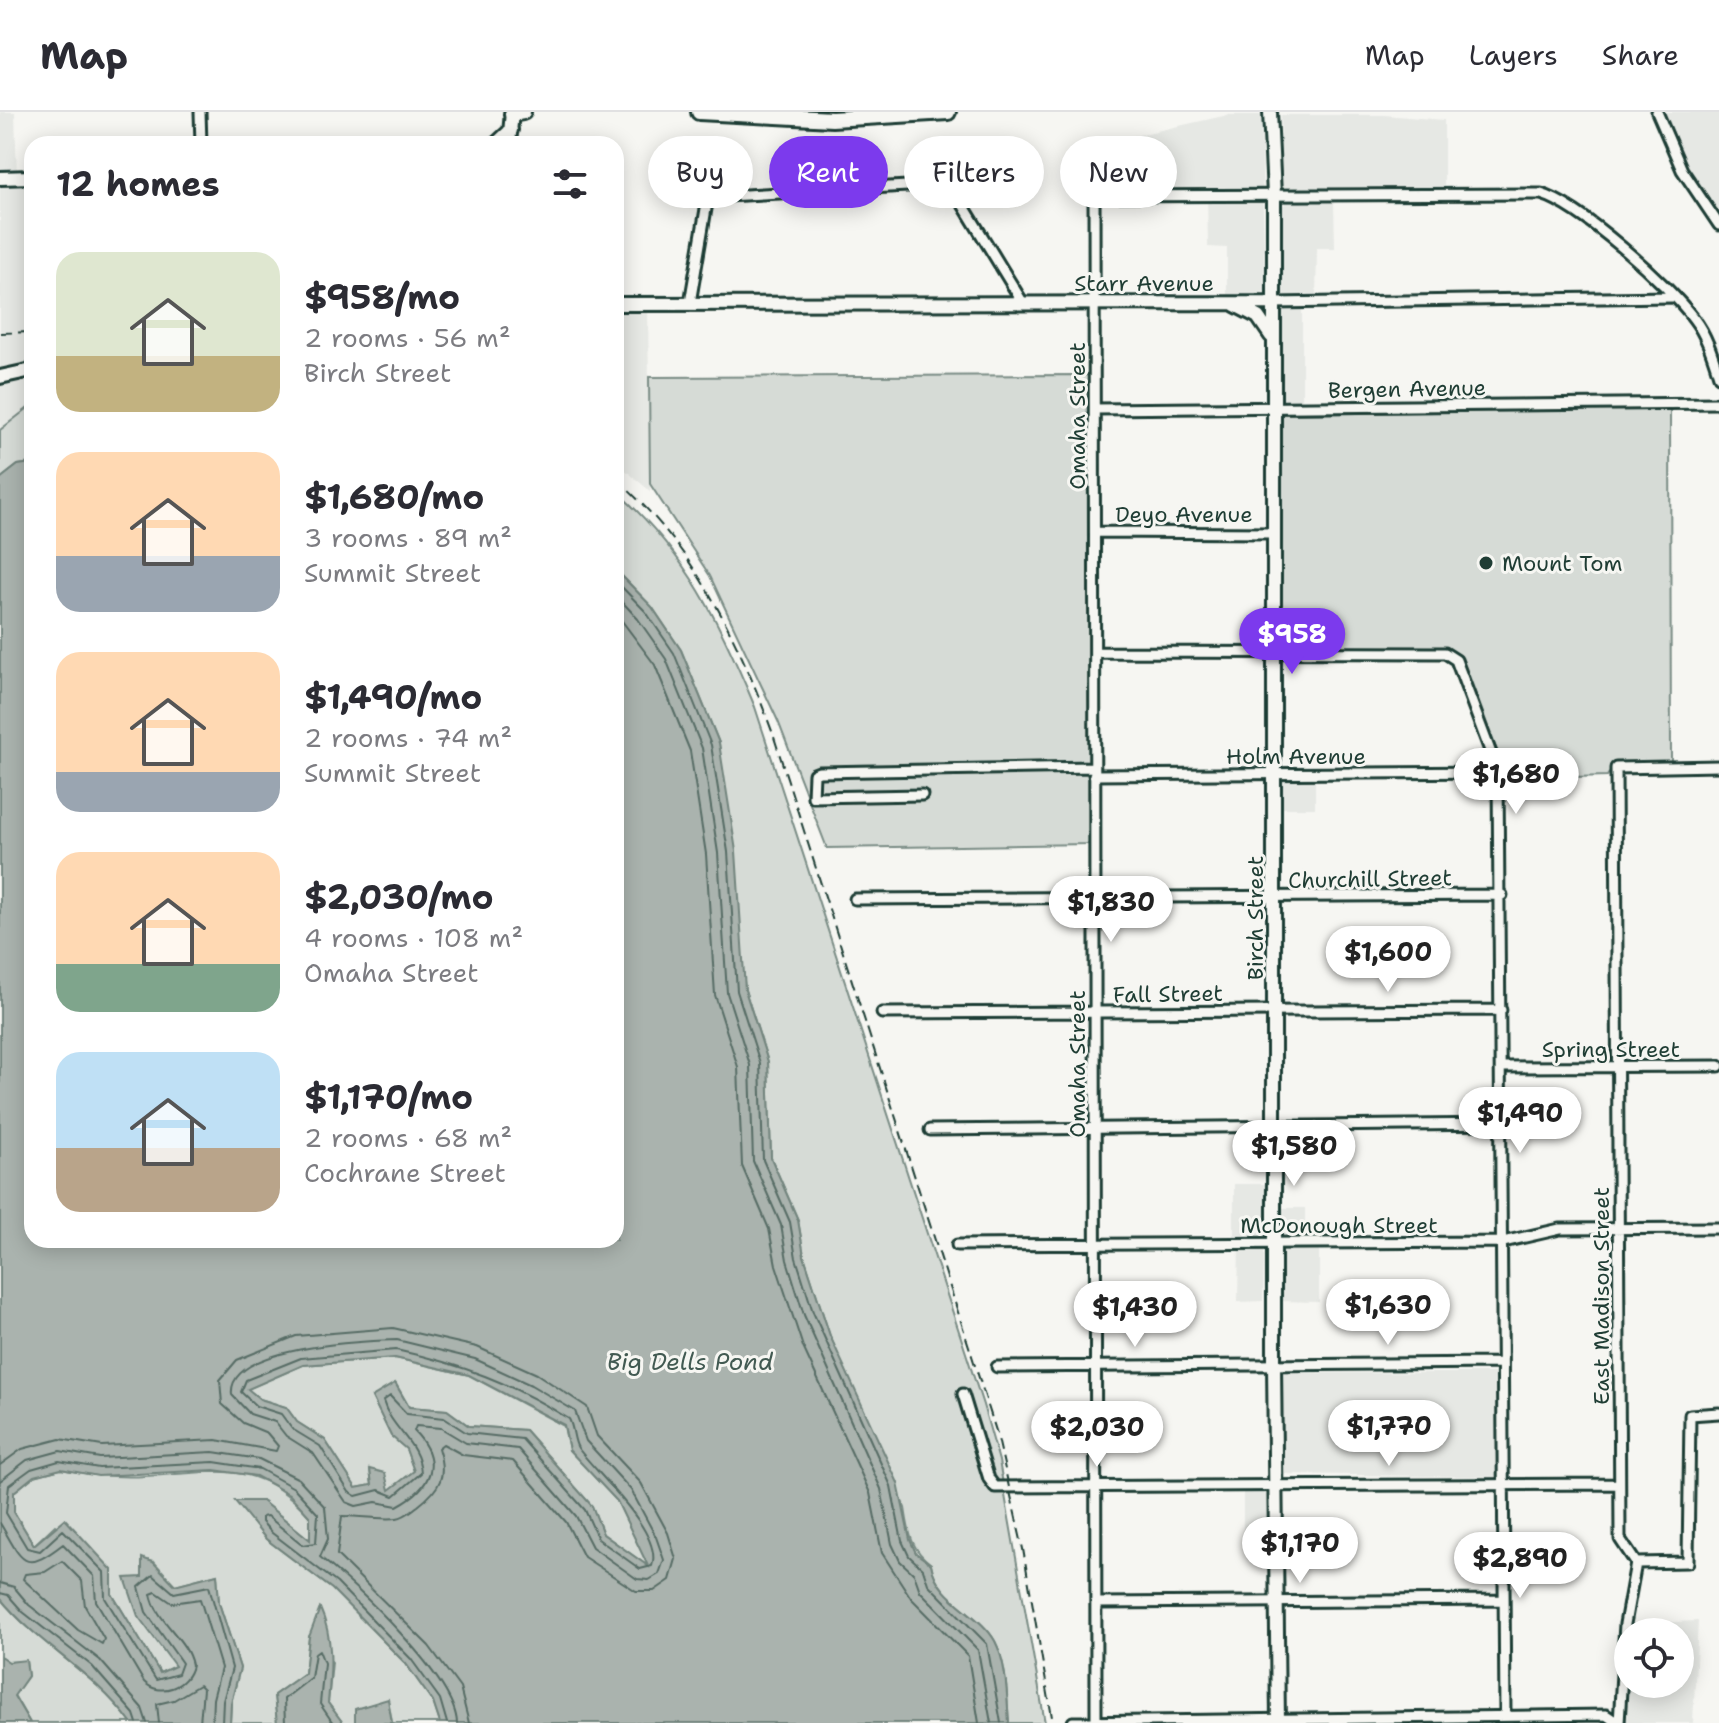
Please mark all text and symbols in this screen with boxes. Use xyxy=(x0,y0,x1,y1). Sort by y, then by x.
text: Map xyxy=(40,30,128,81)
text: Map xyxy=(1365,36,1425,74)
text: Layers xyxy=(1469,36,1558,74)
text: Share xyxy=(1602,36,1679,74)
chip: Buy xyxy=(648,136,753,208)
chip: Rent xyxy=(769,136,888,208)
chip: Filters xyxy=(904,136,1044,208)
chip: New xyxy=(1060,136,1177,208)
text: 12 homes xyxy=(56,161,220,207)
icon: filters xyxy=(548,162,592,206)
street label: Starr Avenue xyxy=(1074,269,1214,298)
text: $958/mo xyxy=(304,274,460,320)
icon: home xyxy=(120,284,216,380)
text: 2 rooms · 56 m² xyxy=(304,320,511,355)
street label: Omaha Street xyxy=(1063,342,1092,490)
text: Birch Street xyxy=(304,355,451,390)
street label: Bergen Avenue xyxy=(1328,373,1486,405)
text: $1,680/mo xyxy=(304,474,484,520)
icon: home xyxy=(120,484,216,580)
street label: Deyo Avenue xyxy=(1115,500,1253,529)
text: 3 rooms · 89 m² xyxy=(304,520,512,555)
place label: Mount Tom xyxy=(1502,549,1623,578)
marker: Mount Tom xyxy=(1477,554,1495,572)
text: Summit Street xyxy=(304,555,481,590)
pin: $958 xyxy=(1245,608,1339,676)
text: $958 xyxy=(1257,616,1327,651)
text: $1,490/mo xyxy=(304,674,482,720)
icon: home xyxy=(120,684,216,780)
text: 2 rooms · 74 m² xyxy=(304,720,512,755)
street label: Holm Avenue xyxy=(1226,742,1366,771)
pin: $1,680 xyxy=(1451,748,1581,816)
text: Summit Street xyxy=(304,755,481,790)
text: $1,680 xyxy=(1472,756,1560,791)
street label: Birch Street xyxy=(1241,856,1270,980)
street label: Churchill Street xyxy=(1288,863,1452,895)
text: $2,030/mo xyxy=(304,874,494,920)
pin: $1,830 xyxy=(1046,876,1176,944)
icon: home xyxy=(120,884,216,980)
text: $1,830 xyxy=(1067,884,1155,919)
text: 4 rooms · 108 m² xyxy=(304,920,523,955)
pin: $1,600 xyxy=(1323,926,1453,994)
text: $1,600 xyxy=(1344,934,1432,969)
text: Omaha Street xyxy=(304,955,479,990)
street label: Fall Street xyxy=(1113,979,1223,1009)
street label: Omaha Street xyxy=(1063,990,1092,1138)
street label: Spring Street xyxy=(1542,1035,1680,1064)
text: $1,170/mo xyxy=(304,1074,473,1120)
icon: home xyxy=(120,1084,216,1180)
pin: $1,490 xyxy=(1455,1087,1585,1155)
text: $1,490 xyxy=(1476,1095,1564,1130)
text: 2 rooms · 68 m² xyxy=(304,1120,512,1155)
pin: $1,580 xyxy=(1229,1120,1359,1188)
text: $1,580 xyxy=(1250,1128,1338,1163)
text: Cochrane Street xyxy=(304,1155,506,1190)
street label: East Madison Street xyxy=(1587,1187,1616,1405)
street label: McDonough Street xyxy=(1240,1211,1438,1240)
pin: $1,630 xyxy=(1323,1279,1453,1347)
pin: $1,430 xyxy=(1070,1281,1200,1349)
text: $1,630 xyxy=(1344,1287,1432,1322)
text: $1,430 xyxy=(1092,1289,1178,1324)
water label: Big Dells Pond xyxy=(607,1346,774,1378)
pin: $1,770 xyxy=(1324,1400,1454,1468)
pin: $2,030 xyxy=(1032,1401,1162,1469)
text: $1,770 xyxy=(1346,1408,1432,1443)
text: $2,030 xyxy=(1049,1409,1145,1444)
pin: $1,170 xyxy=(1235,1517,1365,1585)
text: $1,170 xyxy=(1260,1525,1340,1560)
pin: $2,890 xyxy=(1455,1532,1585,1600)
text: $2,890 xyxy=(1472,1540,1568,1575)
map controls xyxy=(1614,1618,1694,1698)
button: locate xyxy=(1614,1618,1694,1698)

